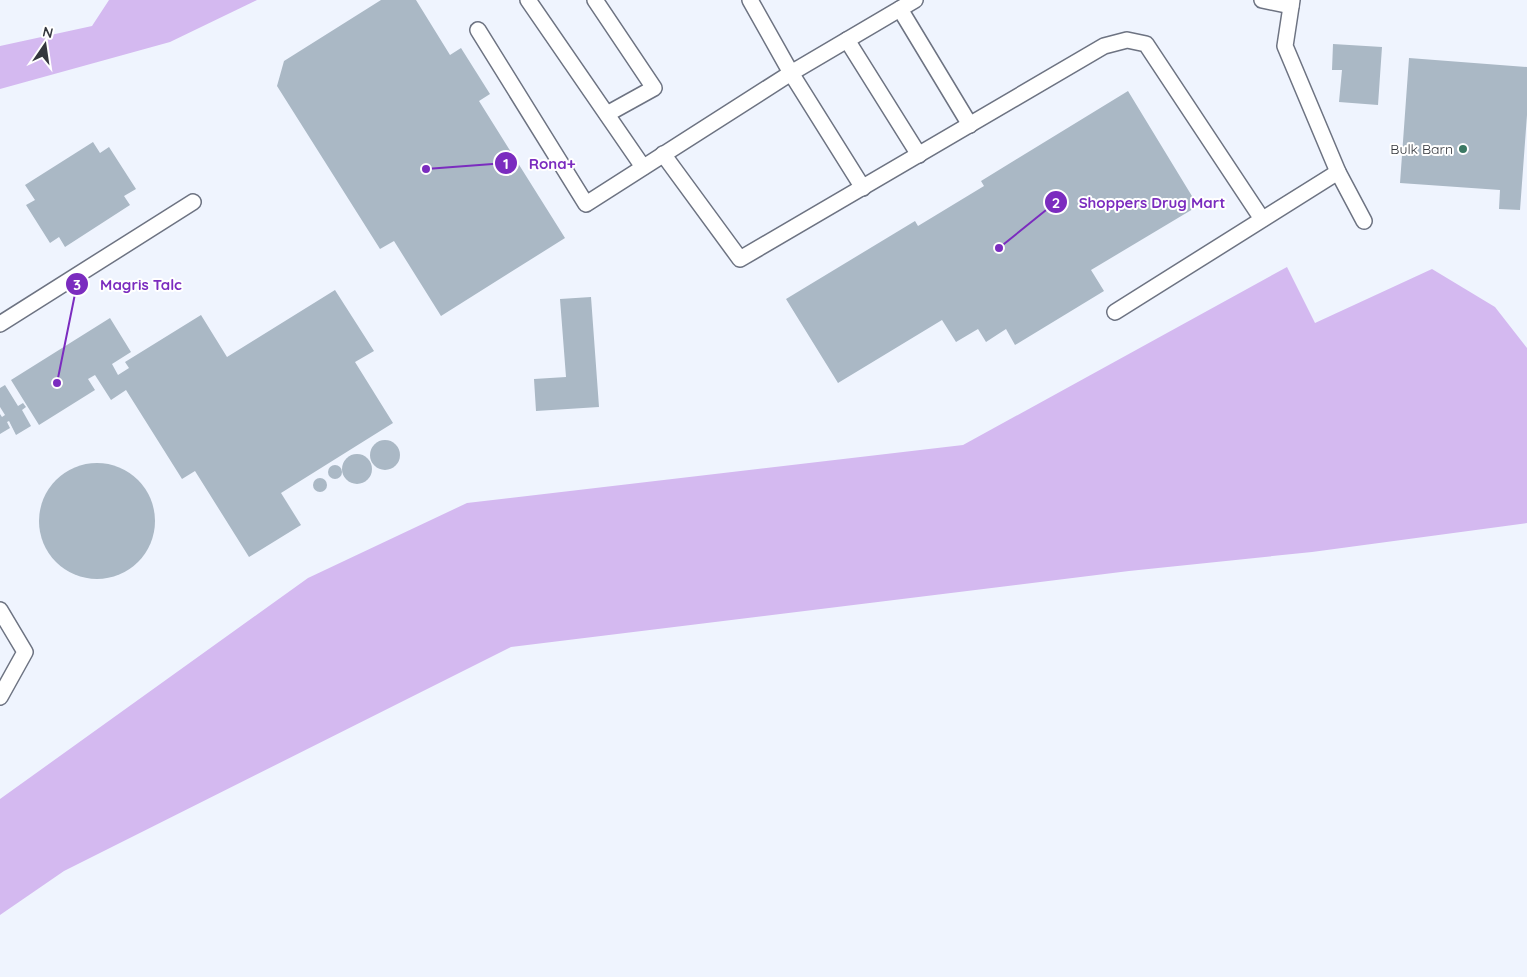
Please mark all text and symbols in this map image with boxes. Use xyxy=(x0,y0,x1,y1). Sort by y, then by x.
north arrow xyxy=(20,20,70,70)
text: N xyxy=(41,22,55,42)
place label: Bulk Barn xyxy=(1390,140,1453,158)
marker: Bulk Barn xyxy=(1457,143,1469,155)
callout: Rona+ xyxy=(494,148,586,178)
text: 1 xyxy=(503,154,509,173)
text: Rona+ xyxy=(529,154,576,173)
callout: Shoppers Drug Mart xyxy=(1044,187,1235,217)
text: 2 xyxy=(1052,193,1060,212)
text: Shoppers Drug Mart xyxy=(1079,193,1225,212)
callout: Magris Talc xyxy=(65,269,191,299)
text: 3 xyxy=(73,275,81,294)
text: Magris Talc xyxy=(100,275,182,294)

